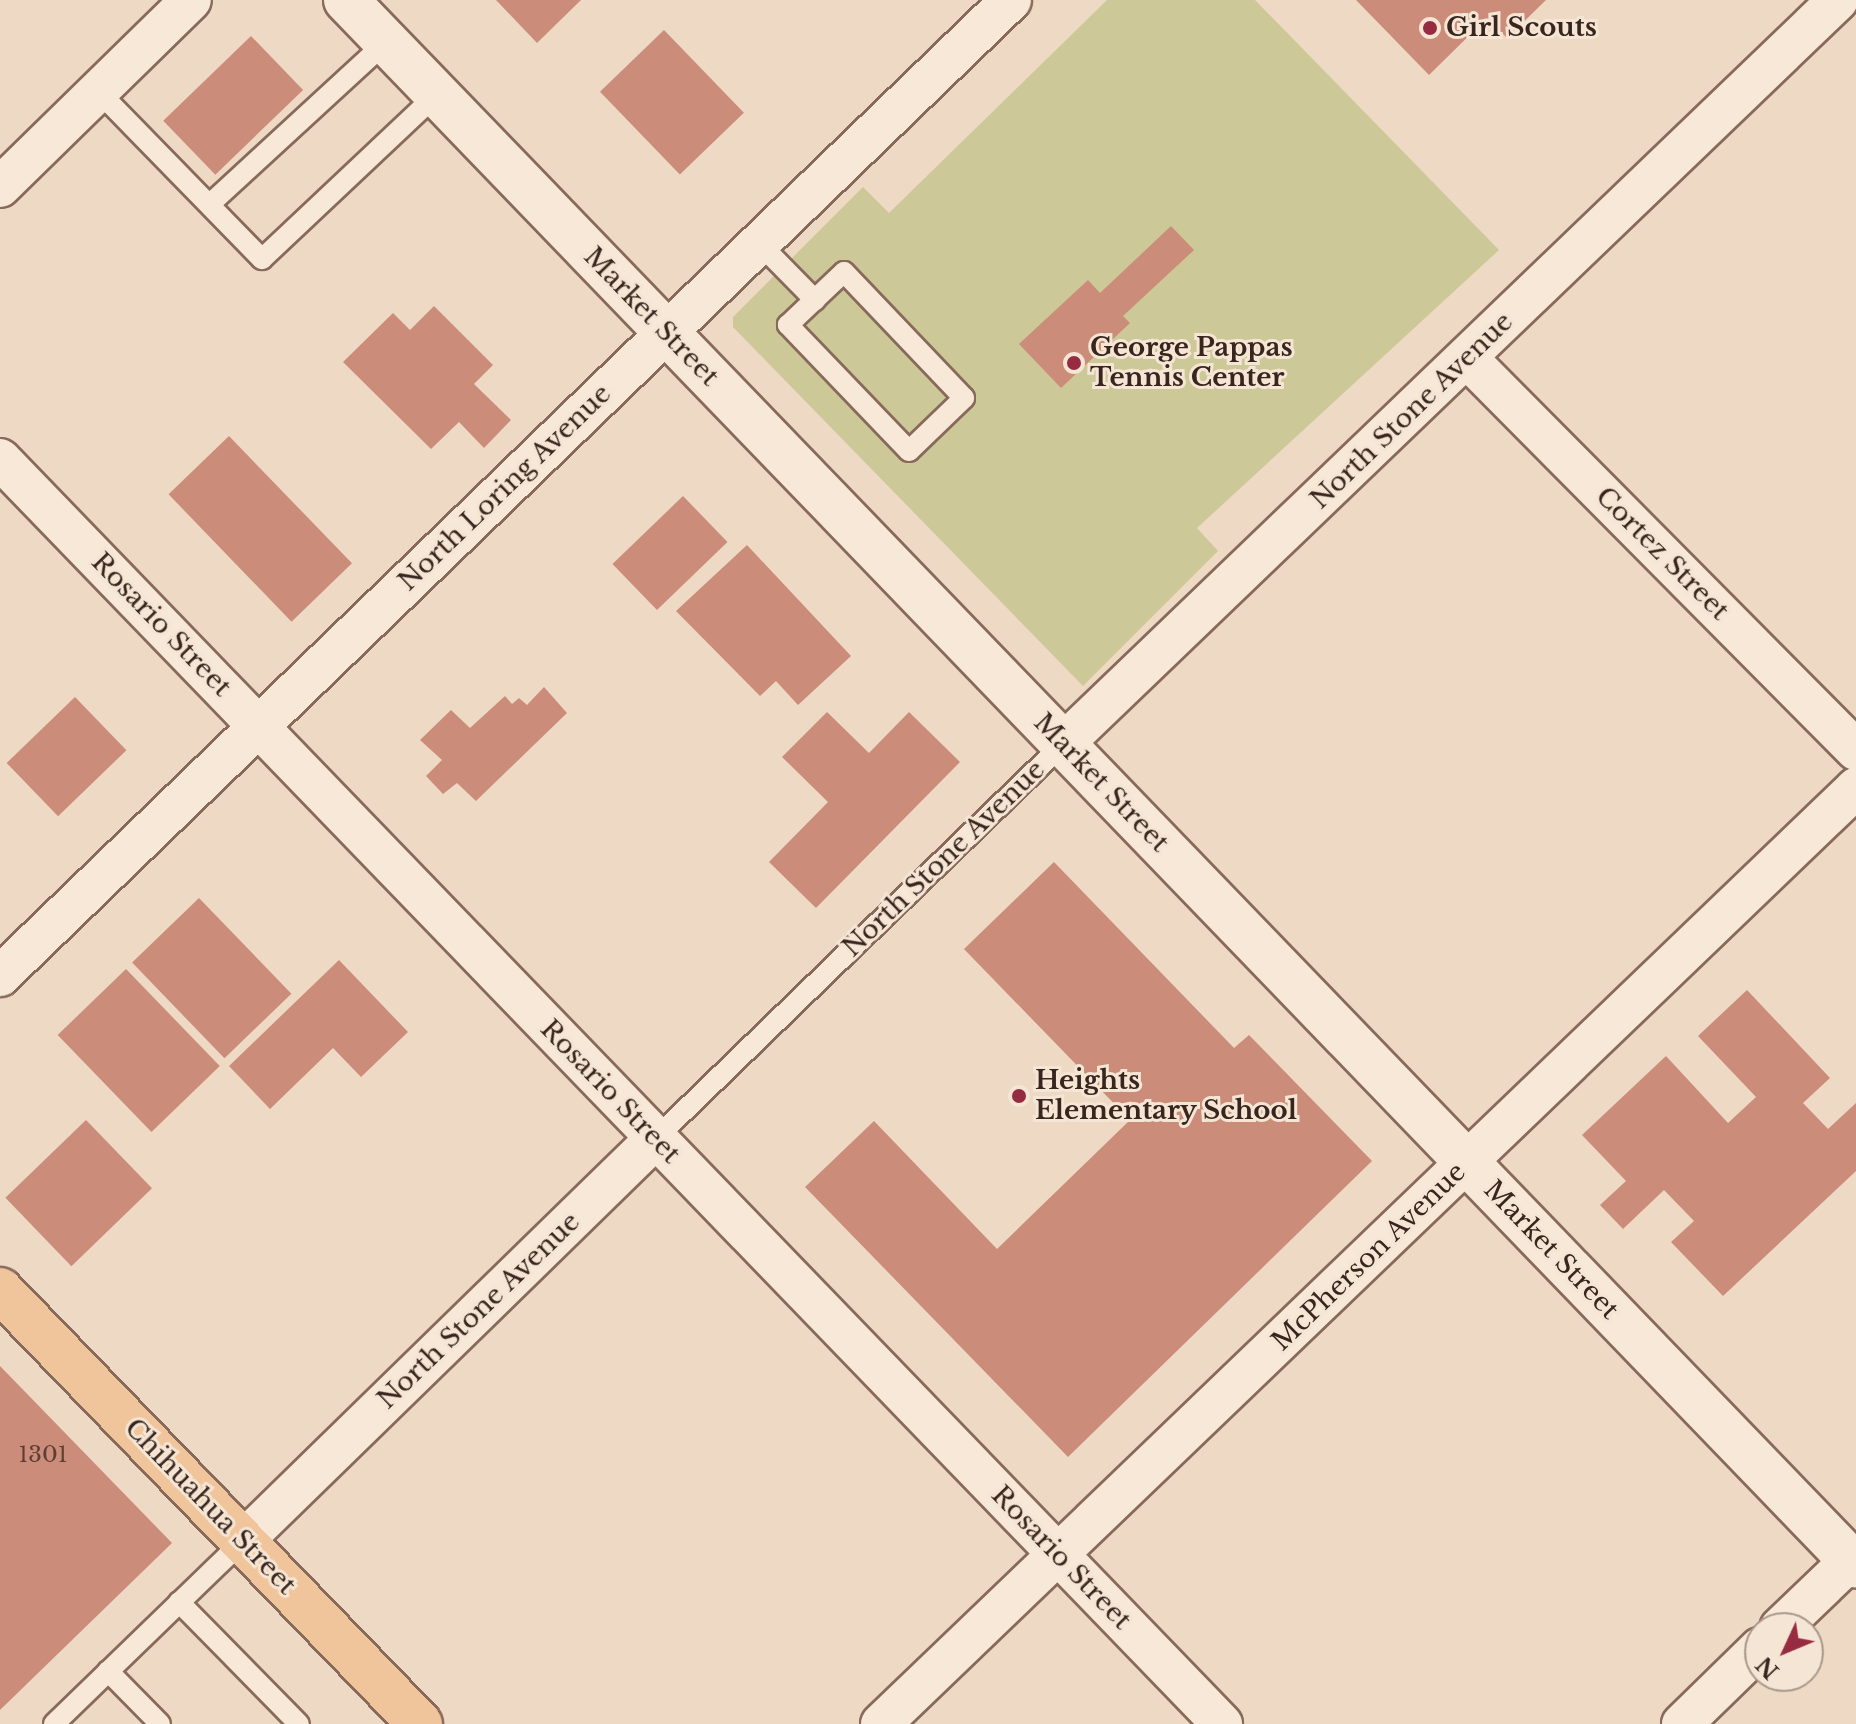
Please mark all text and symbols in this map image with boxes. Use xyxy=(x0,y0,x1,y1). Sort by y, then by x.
place label: Girl Scouts xyxy=(1446,12,1597,44)
marker: Girl Scouts xyxy=(1421,19,1439,37)
street label: Market Street xyxy=(577,241,725,393)
street label: North Stone Avenue xyxy=(1304,306,1520,516)
place label: George Pappas Tennis Center xyxy=(1090,332,1293,394)
marker: George Pappas Tennis Center xyxy=(1065,354,1083,372)
street label: North Loring Avenue xyxy=(392,378,618,598)
street label: Cortez Street xyxy=(1589,481,1735,627)
street label: Rosario Street xyxy=(85,547,237,703)
street label: Market Street xyxy=(1027,707,1175,859)
street label: North Stone Avenue xyxy=(836,754,1052,964)
street label: Rosario Street xyxy=(534,1014,686,1170)
place label: Heights Elementary School xyxy=(1035,1065,1298,1126)
marker: Heights Elementary School xyxy=(1010,1087,1028,1105)
street label: McPherson Avenue xyxy=(1265,1156,1473,1358)
street label: Market Street xyxy=(1477,1174,1625,1326)
street label: North Stone Avenue xyxy=(371,1206,587,1416)
street label: Chihuahua Street xyxy=(118,1412,302,1602)
house number: 1301 xyxy=(19,1442,67,1468)
street label: Rosario Street xyxy=(985,1480,1137,1636)
north arrow xyxy=(1744,1612,1824,1692)
text: N xyxy=(1751,1651,1785,1684)

